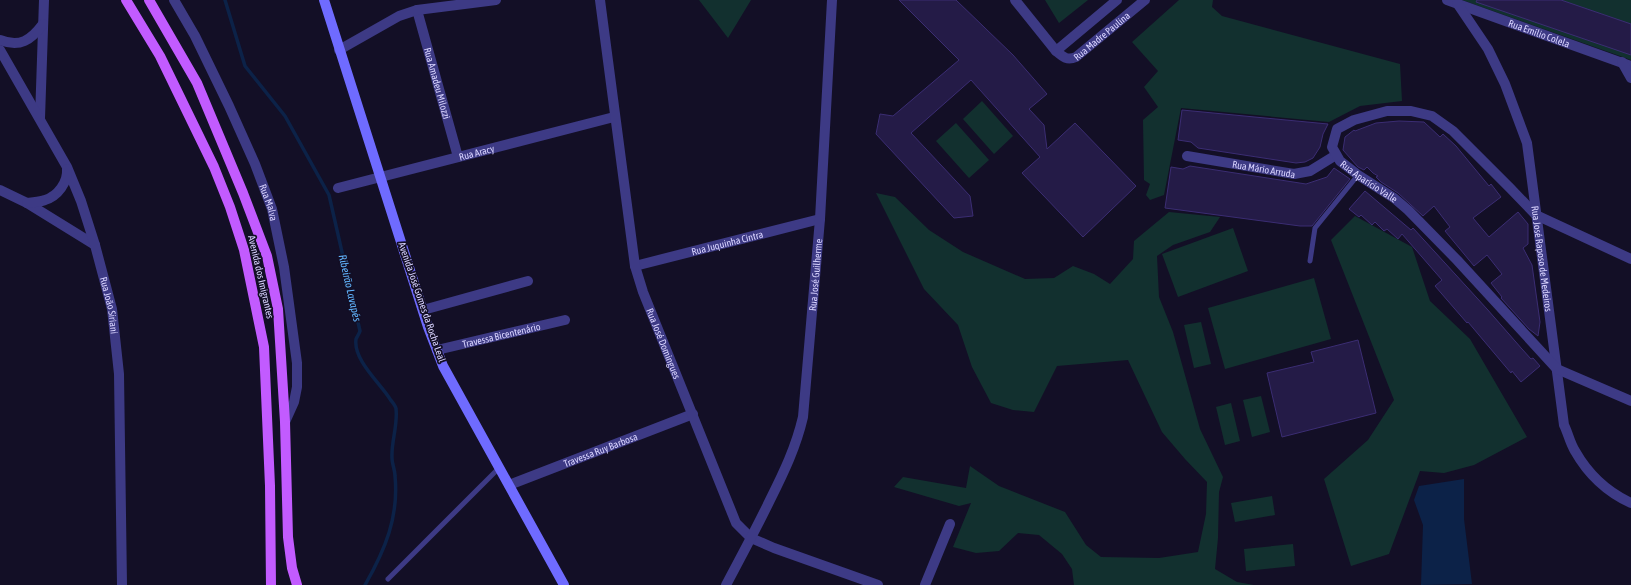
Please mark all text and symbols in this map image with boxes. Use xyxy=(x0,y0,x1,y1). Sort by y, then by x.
street label: Rua Madre Paulina xyxy=(1071,9,1132,62)
street label: Rua Emílio Colela xyxy=(1507,17,1572,49)
street label: Rua Amadeu Milozzi xyxy=(422,46,453,120)
street label: Rua Aracy xyxy=(458,143,495,162)
street label: Rua Mário Arruda xyxy=(1232,158,1297,180)
street label: Rua Aparício Valle xyxy=(1338,158,1400,205)
street label: Rua Malva xyxy=(258,182,280,222)
street label: Rua José Raposo de Medeiros xyxy=(1530,205,1555,313)
street label: Rua Juquinha Cintra xyxy=(690,228,764,257)
street label: Avenida dos Imigrantes xyxy=(246,234,276,320)
street label: Rua José Guilherme xyxy=(807,238,824,311)
street label: Avenida José Gomes da Rocha Leal xyxy=(396,241,448,364)
water label: Ribeirão Lavapés xyxy=(336,253,364,323)
street label: Rua João Siriani xyxy=(98,276,120,335)
street label: Rua José Domingues xyxy=(645,307,683,381)
street label: Travessa Bicentenário xyxy=(461,320,542,349)
street label: Travessa Ruy Barbosa xyxy=(562,430,639,469)

